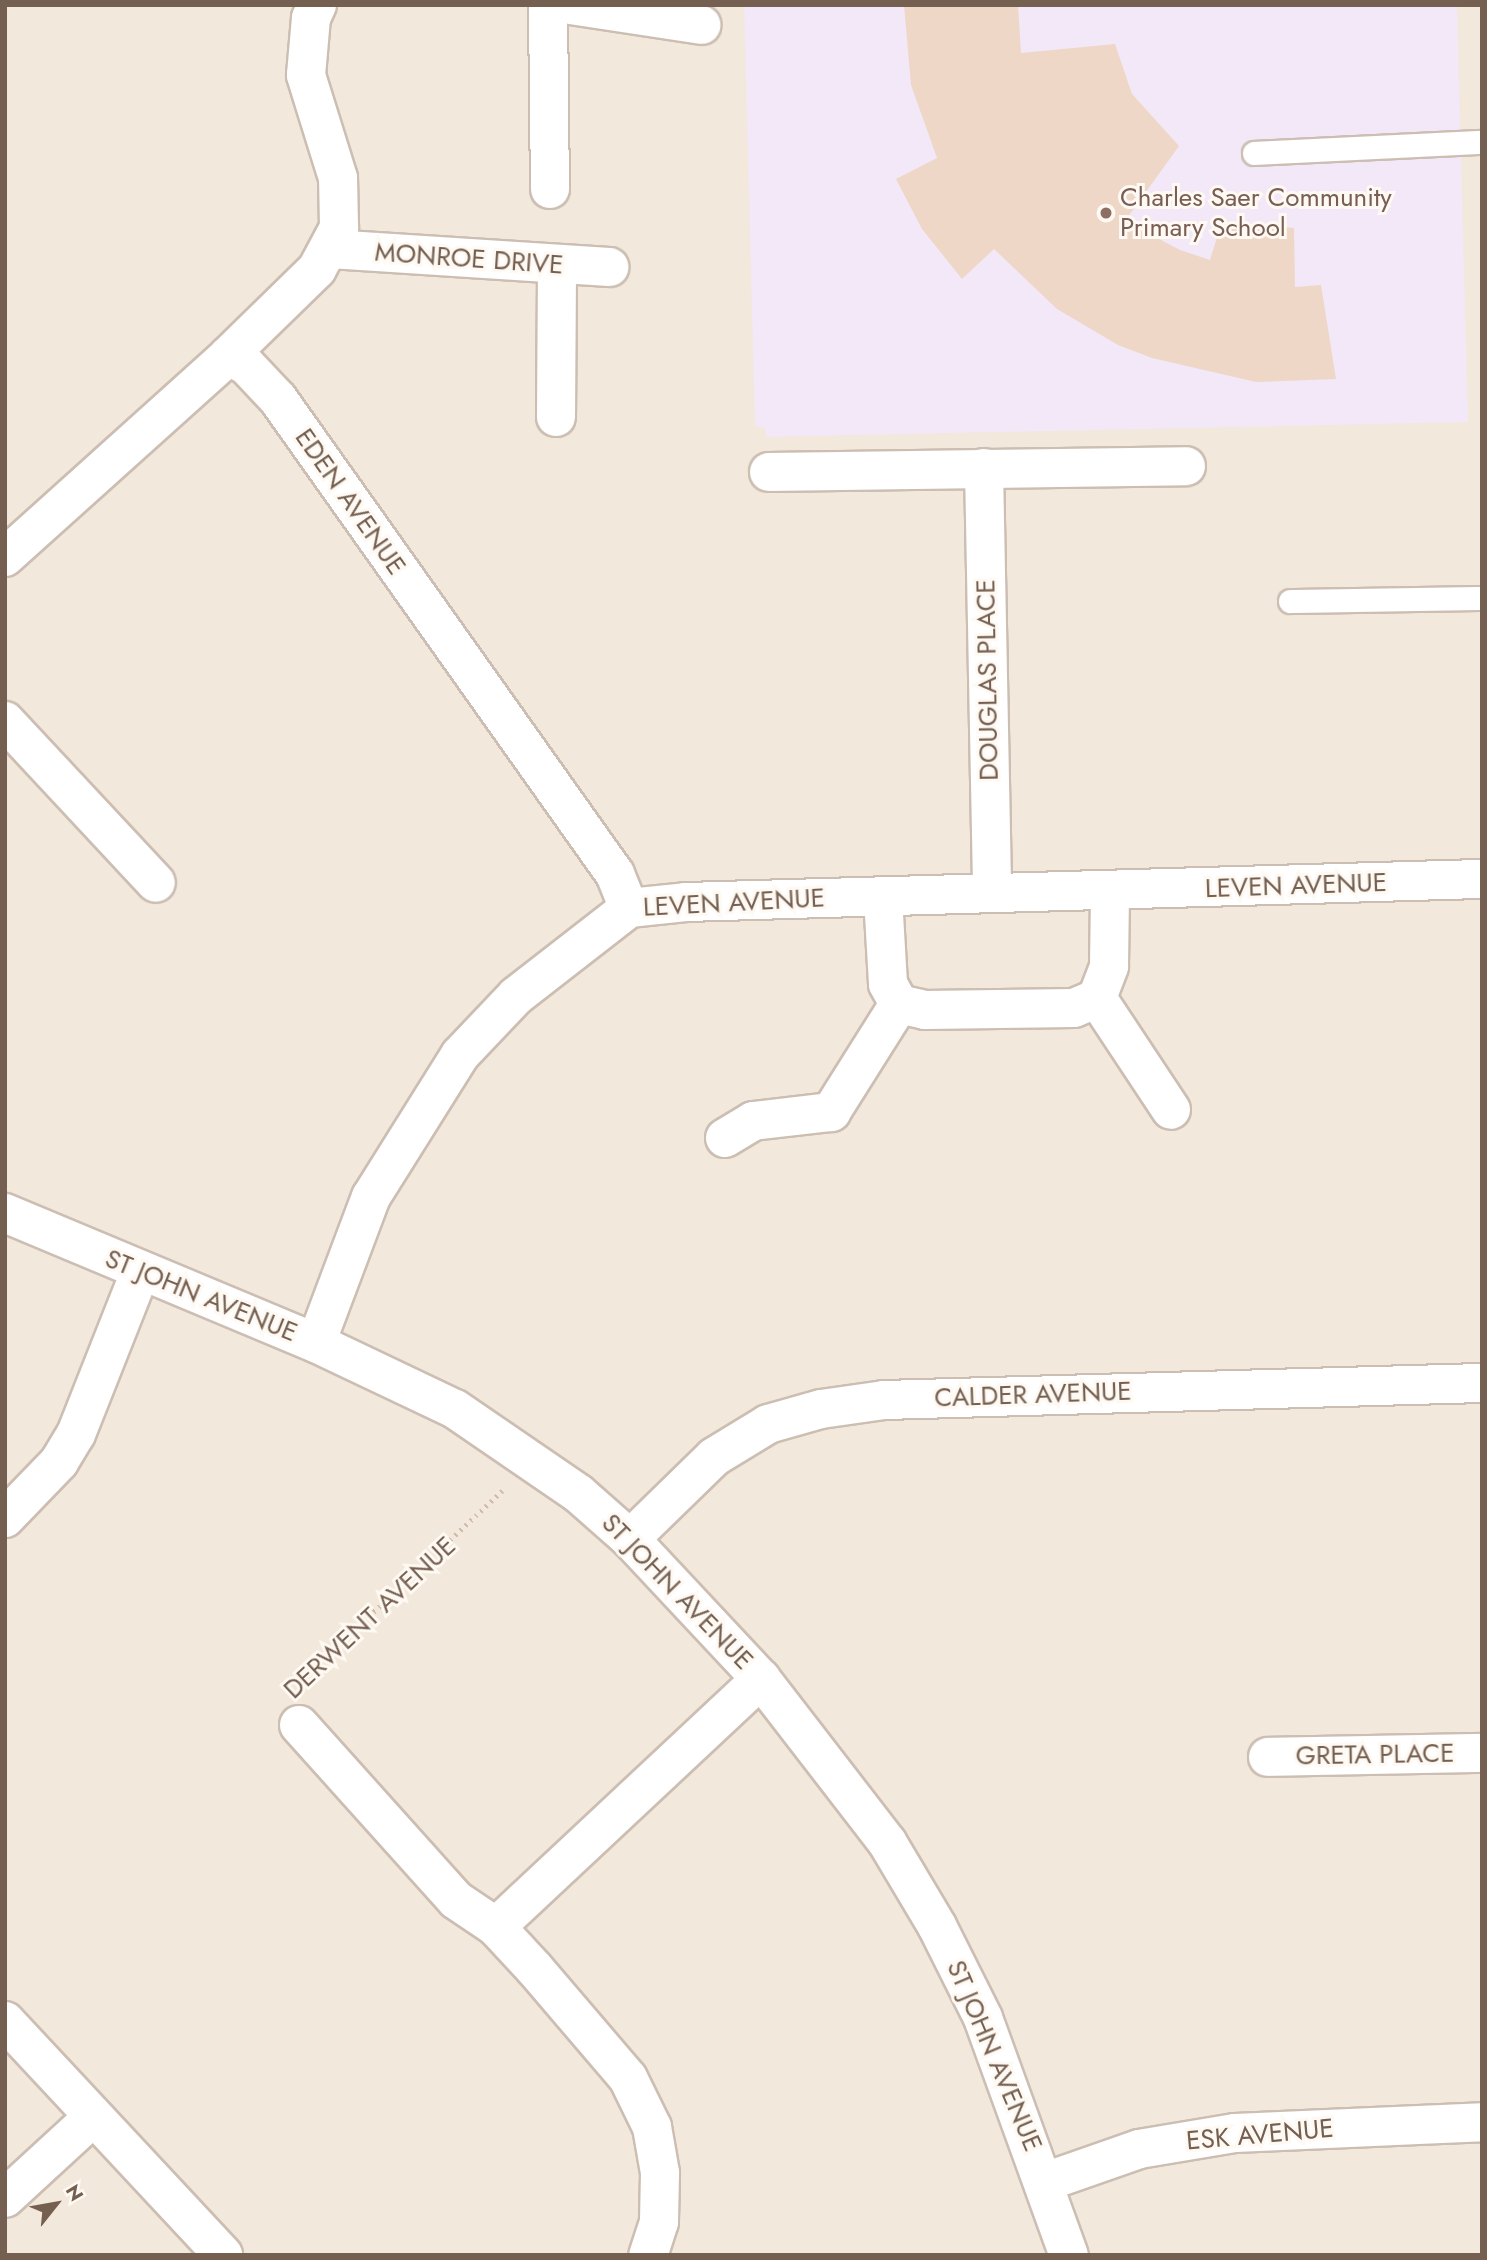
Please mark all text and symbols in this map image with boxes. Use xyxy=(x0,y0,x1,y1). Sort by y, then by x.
place label: Charles Saer Community Primary School xyxy=(1120,182,1392,244)
marker: Charles Saer Community Primary School xyxy=(1098,205,1114,221)
street label: MONROE DRIVE xyxy=(374,237,564,281)
street label: EDEN AVENUE xyxy=(288,423,412,581)
street label: DOUGLAS PLACE xyxy=(971,579,1005,781)
street label: LEVEN AVENUE xyxy=(1204,867,1388,905)
street label: LEVEN AVENUE xyxy=(642,883,826,923)
street label: ST JOHN AVENUE xyxy=(100,1243,302,1349)
street label: CALDER AVENUE xyxy=(934,1376,1132,1414)
street label: ST JOHN AVENUE xyxy=(595,1508,759,1676)
street label: DERWENT AVENUE xyxy=(278,1530,462,1706)
street label: GRETA PLACE xyxy=(1295,1738,1455,1772)
street label: ST JOHN AVENUE xyxy=(940,1956,1048,2156)
street label: ESK AVENUE xyxy=(1185,2113,1335,2157)
north arrow xyxy=(21,2169,91,2239)
text: N xyxy=(59,2180,90,2206)

